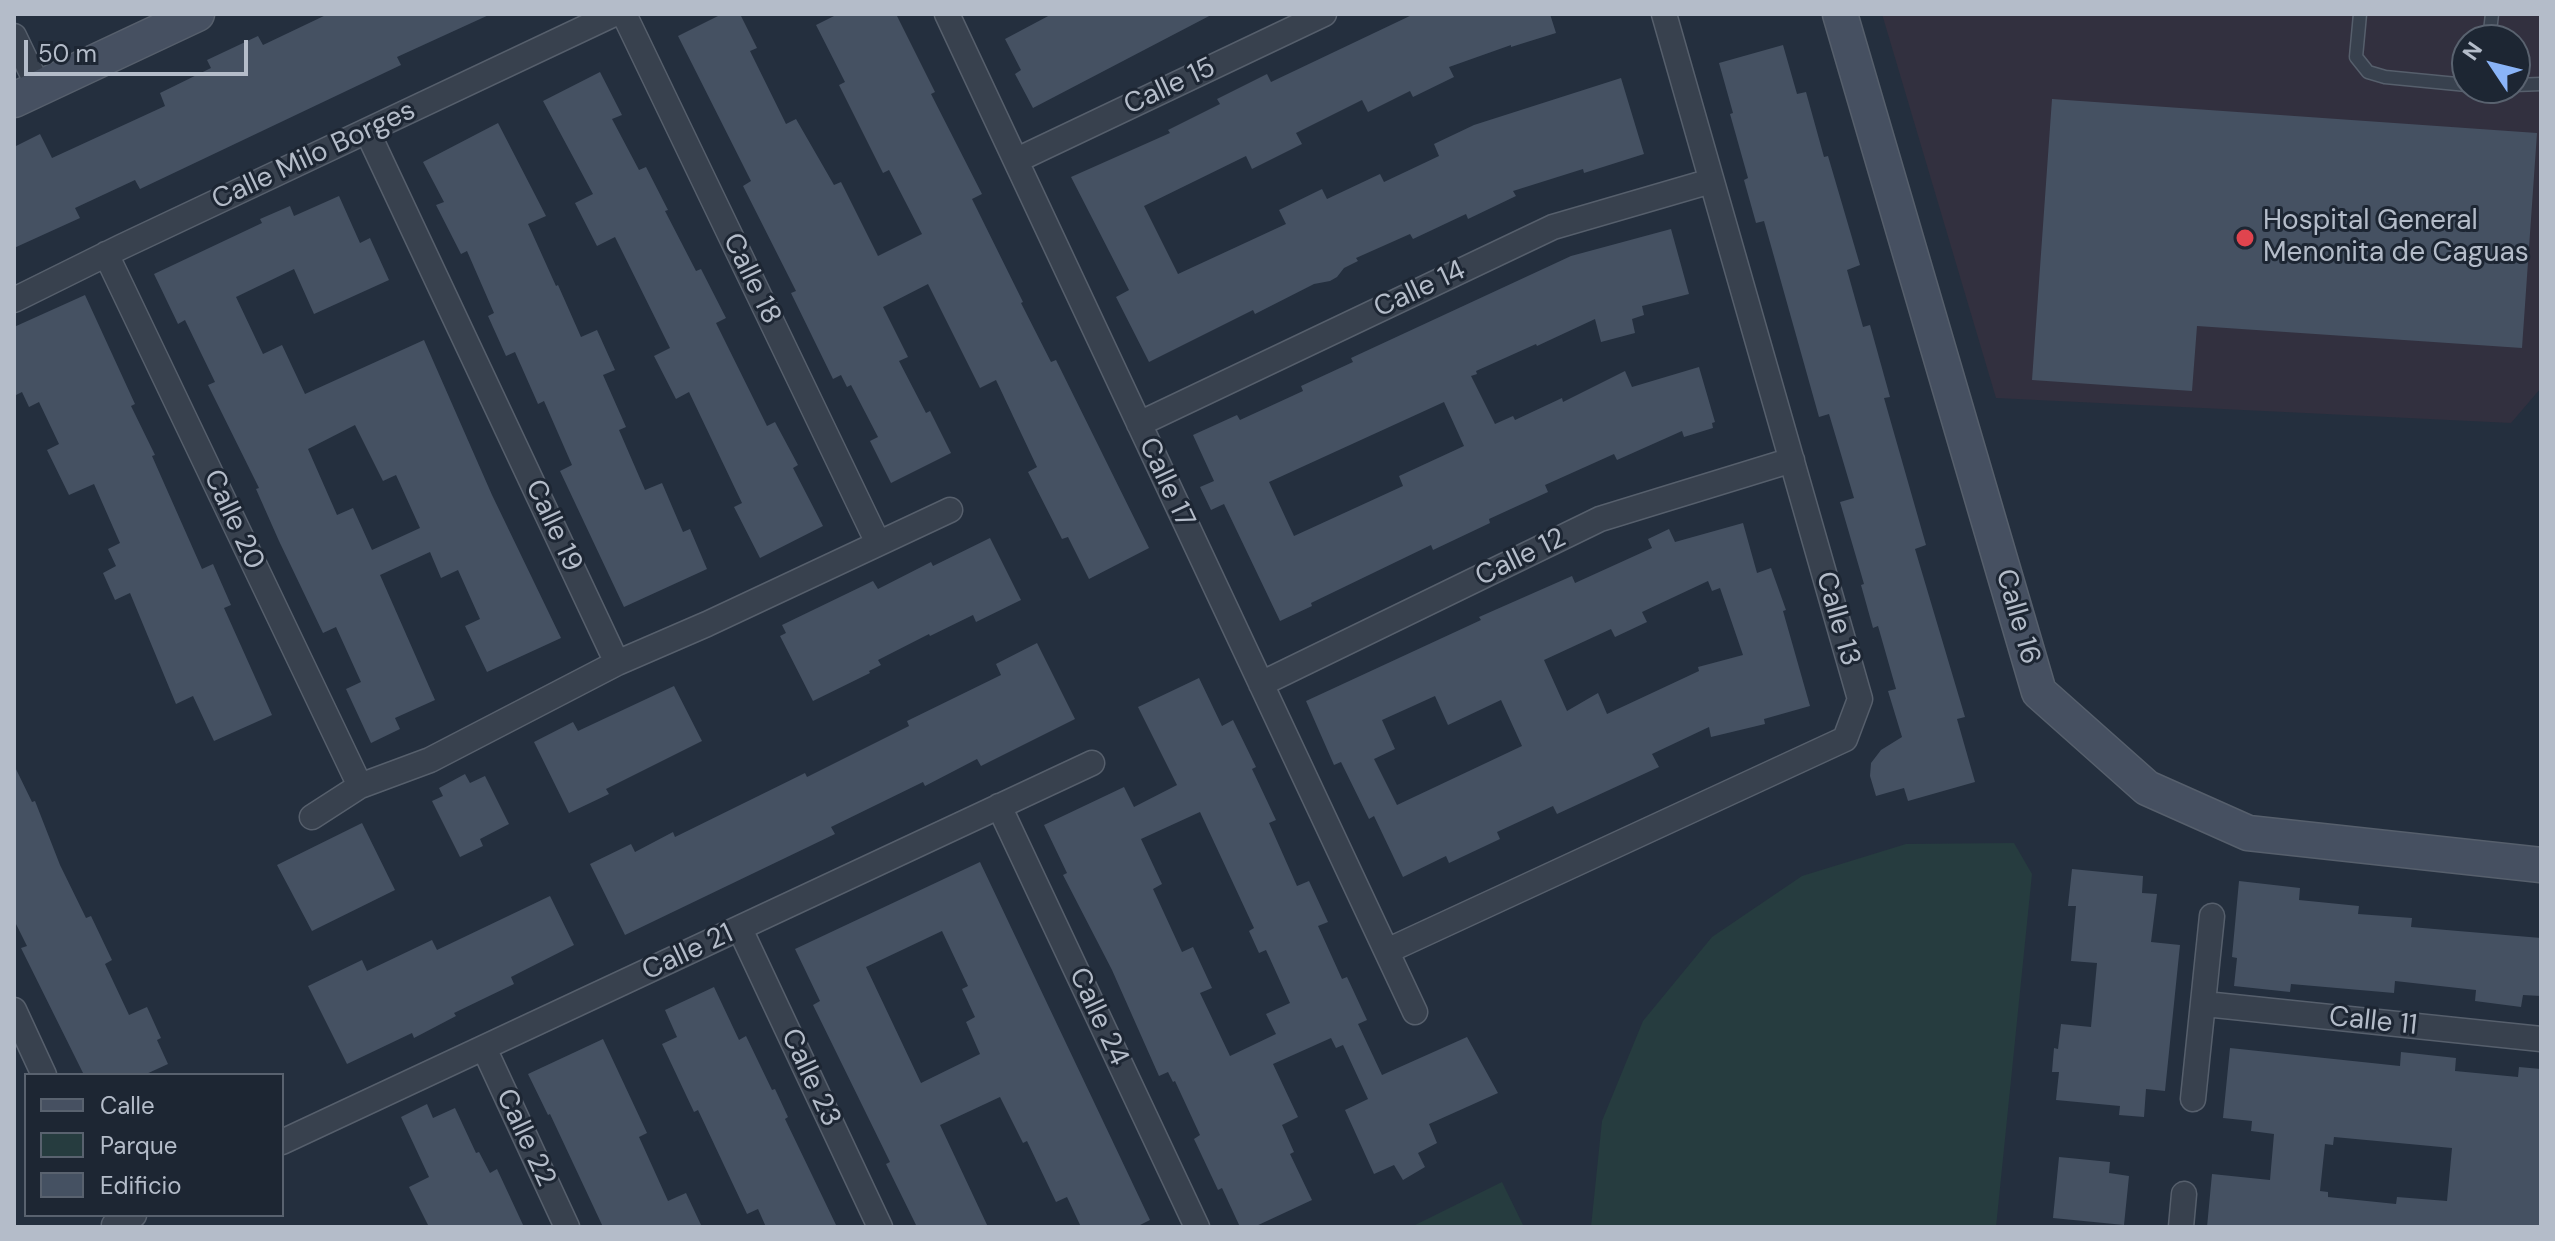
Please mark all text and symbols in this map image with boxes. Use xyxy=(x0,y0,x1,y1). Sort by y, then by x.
scale bar xyxy=(28,24,252,74)
north arrow xyxy=(2451,24,2531,104)
text: N xyxy=(2456,36,2489,66)
text: 50 m xyxy=(38,38,97,69)
street label: Calle 15 xyxy=(1119,51,1221,123)
street label: Calle Milo Borges xyxy=(207,94,421,218)
place label: Hospital General Menonita de Caguas xyxy=(2263,205,2529,271)
marker: Hospital General Menonita de Caguas xyxy=(2234,227,2256,249)
street label: Calle 18 xyxy=(715,228,787,330)
street label: Calle 14 xyxy=(1369,254,1471,326)
street label: Calle 17 xyxy=(1131,433,1201,533)
street label: Calle 20 xyxy=(195,465,271,575)
street label: Calle 19 xyxy=(517,475,589,577)
street label: Calle 12 xyxy=(1470,522,1572,594)
street label: Calle 16 xyxy=(1987,566,2047,668)
street label: Calle 13 xyxy=(1808,568,1866,670)
street label: Calle 21 xyxy=(637,917,739,989)
street label: Calle 24 xyxy=(1061,963,1135,1071)
street label: Calle 11 xyxy=(2327,1001,2419,1043)
street label: Calle 23 xyxy=(773,1024,847,1132)
legend xyxy=(24,1073,284,1217)
street label: Calle 22 xyxy=(488,1084,562,1192)
text: Calle xyxy=(100,1090,155,1121)
text: Parque xyxy=(100,1130,177,1161)
text: Edificio xyxy=(100,1170,182,1201)

